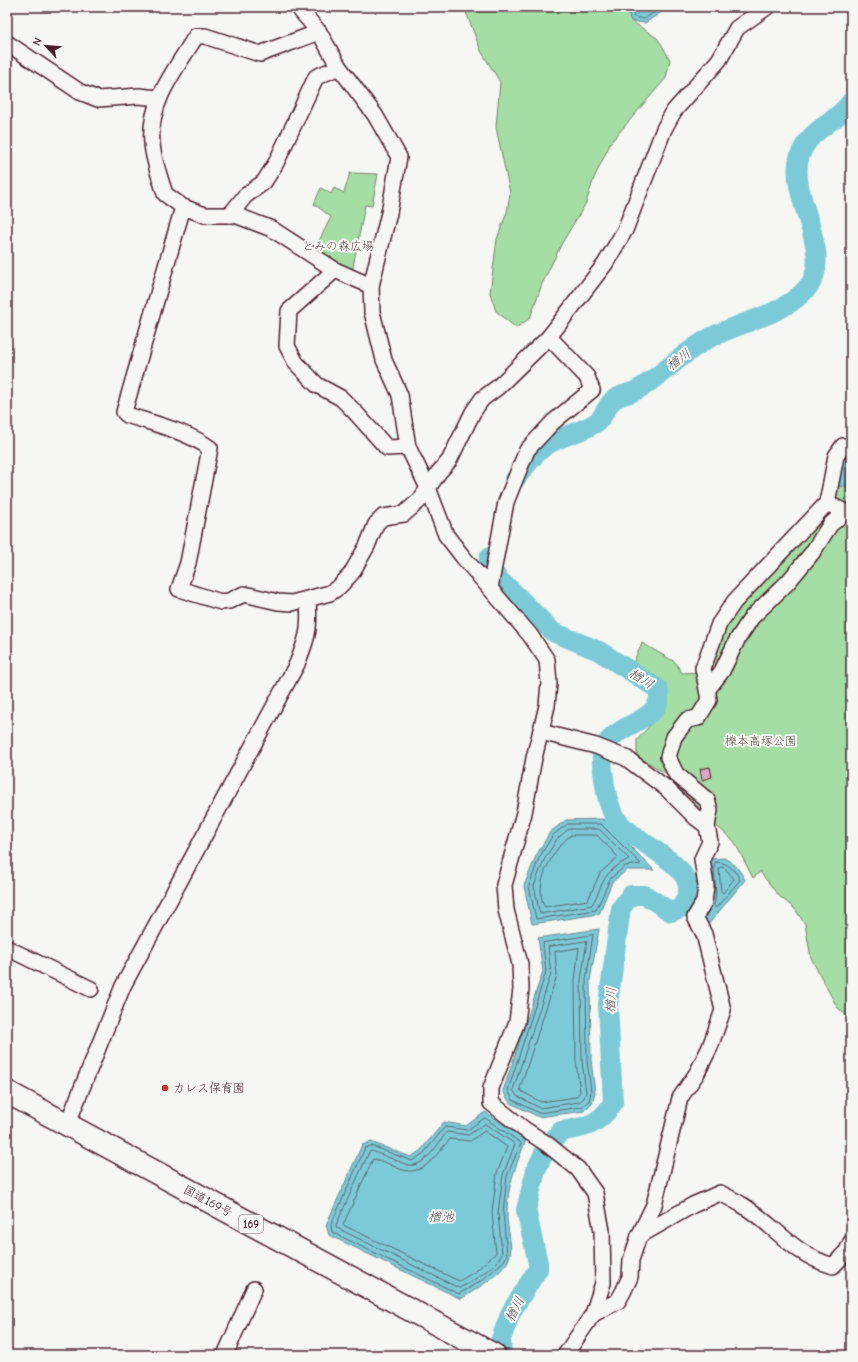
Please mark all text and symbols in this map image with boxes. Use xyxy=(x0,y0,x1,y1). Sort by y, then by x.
north arrow xyxy=(26,26,66,66)
text: N xyxy=(30,36,45,48)
park label: とみの森広場 xyxy=(302,239,374,253)
water label: 楢川 xyxy=(663,346,693,373)
water label: 楢川 xyxy=(627,665,657,692)
park label: 櫟本高塚公園 xyxy=(725,734,797,748)
water label: 楢川 xyxy=(602,987,619,1013)
place label: カレス保育園 xyxy=(173,1081,245,1095)
marker: カレス保育園 xyxy=(160,1083,170,1093)
street label: 国道169号 xyxy=(181,1182,235,1220)
water label: 楢池 xyxy=(428,1209,455,1224)
road number: 169 xyxy=(239,1215,263,1233)
water label: 楢川 xyxy=(502,1294,527,1324)

